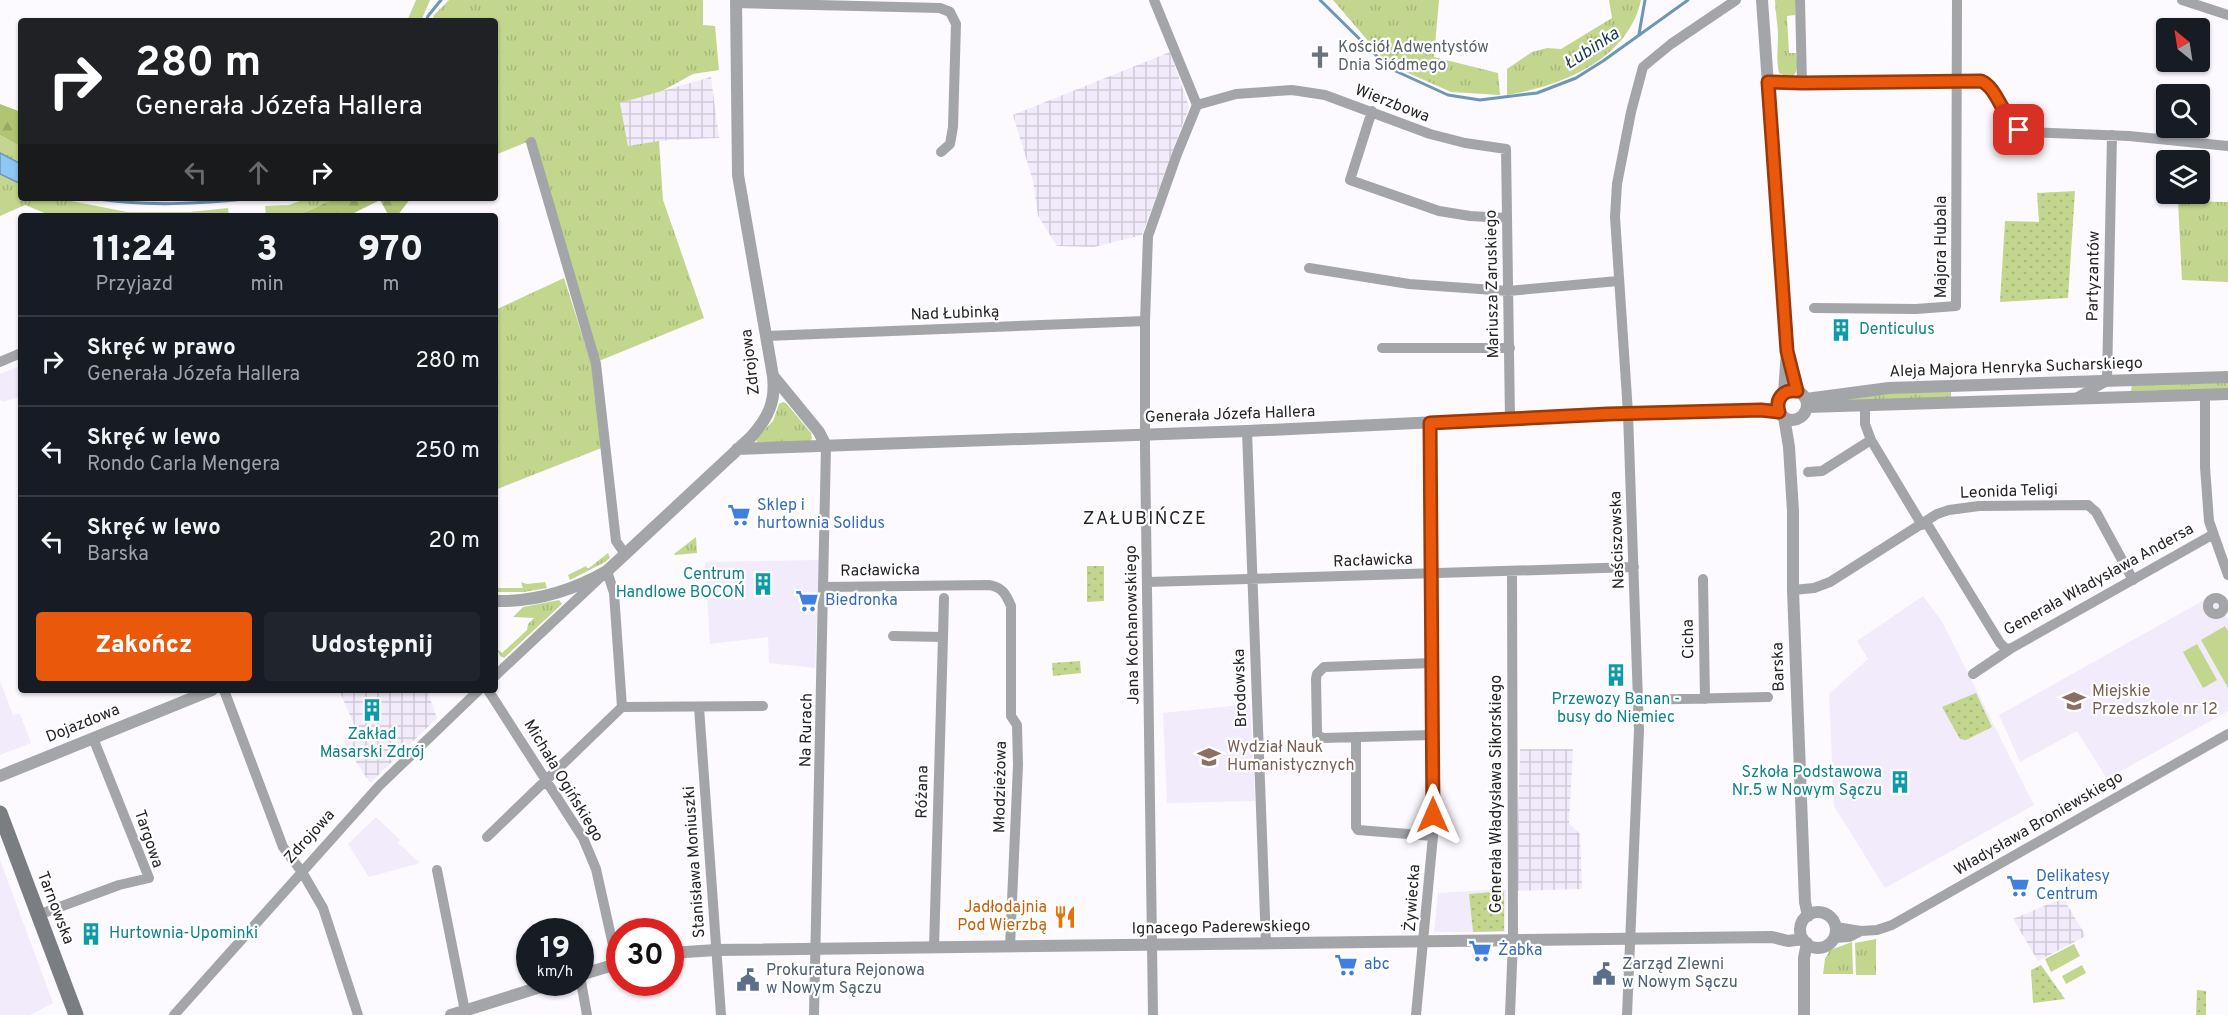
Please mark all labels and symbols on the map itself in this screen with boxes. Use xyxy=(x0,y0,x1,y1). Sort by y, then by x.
north arrow xyxy=(2156,18,2210,72)
water label: Łubinka xyxy=(1560,22,1625,75)
place label: Kościół Adwentystów Dnia Siódmego xyxy=(1338,38,1489,76)
church icon: Kościół Adwentystów Dnia Siódmego xyxy=(1307,44,1333,70)
street label: Wierzbowa xyxy=(1352,81,1432,127)
pin xyxy=(1993,104,2044,155)
street label: Majora Hubala xyxy=(1932,196,1952,298)
street label: Mariusza Zaruskiego xyxy=(1482,209,1504,359)
street label: Partyzantów xyxy=(2083,231,2105,321)
street label: Nad Łubinką xyxy=(910,302,1000,326)
building icon: Denticulus xyxy=(1828,317,1854,343)
place label: Denticulus xyxy=(1859,320,1935,340)
street label: Zdrojowa xyxy=(737,328,765,396)
street label: Aleja Majora Henryka Sucharskiego xyxy=(1889,354,2143,382)
street label: Generała Józefa Hallera xyxy=(1144,402,1316,428)
street label: Leonida Teligi xyxy=(1960,480,2058,504)
street label: Naściszowska xyxy=(1606,491,1630,589)
place label: Sklep i hurtownia Solidus xyxy=(757,496,885,534)
supermarket icon: Sklep i hurtownia Solidus xyxy=(726,502,752,528)
district label: ZAŁUBIŃCZE xyxy=(1083,506,1207,531)
street label: Generała Władysława Andersa xyxy=(2001,519,2197,641)
street label: Jana Kochanowskiego xyxy=(1122,545,1144,705)
street label: Racławicka xyxy=(1333,550,1413,572)
street label: Racławicka xyxy=(840,560,920,582)
place label: Centrum Handlowe BOCOŃ xyxy=(616,565,745,603)
building icon: Centrum Handlowe BOCOŃ xyxy=(750,571,776,597)
supermarket icon: Biedronka xyxy=(794,588,820,614)
place label: Biedronka xyxy=(825,591,898,611)
street label: Cicha xyxy=(1679,619,1699,659)
street label: Barska xyxy=(1768,642,1790,692)
street label: Brodowska xyxy=(1230,648,1252,728)
building icon: Przewozy Banan - busy do Niemiec xyxy=(1603,662,1629,688)
street label: Generała Władysława Sikorskiego xyxy=(1487,675,1507,913)
place label: Miejskie Przedszkole nr 12 xyxy=(2092,682,2218,720)
school or university icon: Miejskie Przedszkole nr 12 xyxy=(2061,688,2087,714)
place label: Przewozy Banan - busy do Niemiec xyxy=(1552,690,1680,728)
street label: Na Rurach xyxy=(796,693,818,767)
building icon: Zakład Masarski Zdrój xyxy=(359,697,385,723)
street label: Dojazdowa xyxy=(43,700,123,748)
street label: Michała Ogińskiego xyxy=(519,716,607,846)
place label: Zakład Masarski Zdrój xyxy=(320,725,424,763)
place label: Wydział Nauk Humanistycznych xyxy=(1227,738,1354,776)
street label: Młodzieżowa xyxy=(990,741,1012,833)
school or university icon: Wydział Nauk Humanistycznych xyxy=(1196,744,1222,770)
place label: Szkoła Podstawowa Nr.5 w Nowym Sączu xyxy=(1732,763,1882,801)
street label: Różana xyxy=(913,765,933,819)
street label: Władysława Broniewskiego xyxy=(1951,767,2127,881)
building icon: Szkoła Podstawowa Nr.5 w Nowym Sączu xyxy=(1887,769,1913,795)
position arrow xyxy=(1401,783,1465,847)
street label: Stanisława Moniuszki xyxy=(680,785,710,939)
street label: Zdrojowa xyxy=(280,806,340,868)
street label: Targowa xyxy=(129,807,167,871)
street label: Żywiecka xyxy=(1400,864,1425,932)
place label: Delikatesy Centrum xyxy=(2036,867,2110,905)
street label: Tarnowska xyxy=(32,869,78,947)
supermarket icon: Delikatesy Centrum xyxy=(2005,873,2031,899)
place label: Jadłodajnia Pod Wierzbą xyxy=(957,898,1047,936)
restaurant icon: Jadłodajnia Pod Wierzbą xyxy=(1052,904,1078,930)
street label: Ignacego Paderewskiego xyxy=(1131,916,1311,940)
speed limit sign: 30 xyxy=(606,918,684,996)
building icon: Hurtownia-Upominki xyxy=(78,921,104,947)
place label: Hurtownia-Upominki xyxy=(109,924,258,944)
supermarket icon: Żabka xyxy=(1467,938,1493,964)
place label: Żabka xyxy=(1498,940,1542,961)
supermarket icon: abc xyxy=(1333,952,1359,978)
place label: abc xyxy=(1364,955,1390,975)
place label: Zarząd Zlewni w Nowym Sączu xyxy=(1622,955,1738,993)
place label: Prokuratura Rejonowa w Nowym Sączu xyxy=(766,961,925,999)
public building icon: Zarząd Zlewni w Nowym Sączu xyxy=(1591,961,1617,987)
public building icon: Prokuratura Rejonowa w Nowym Sączu xyxy=(735,967,761,993)

